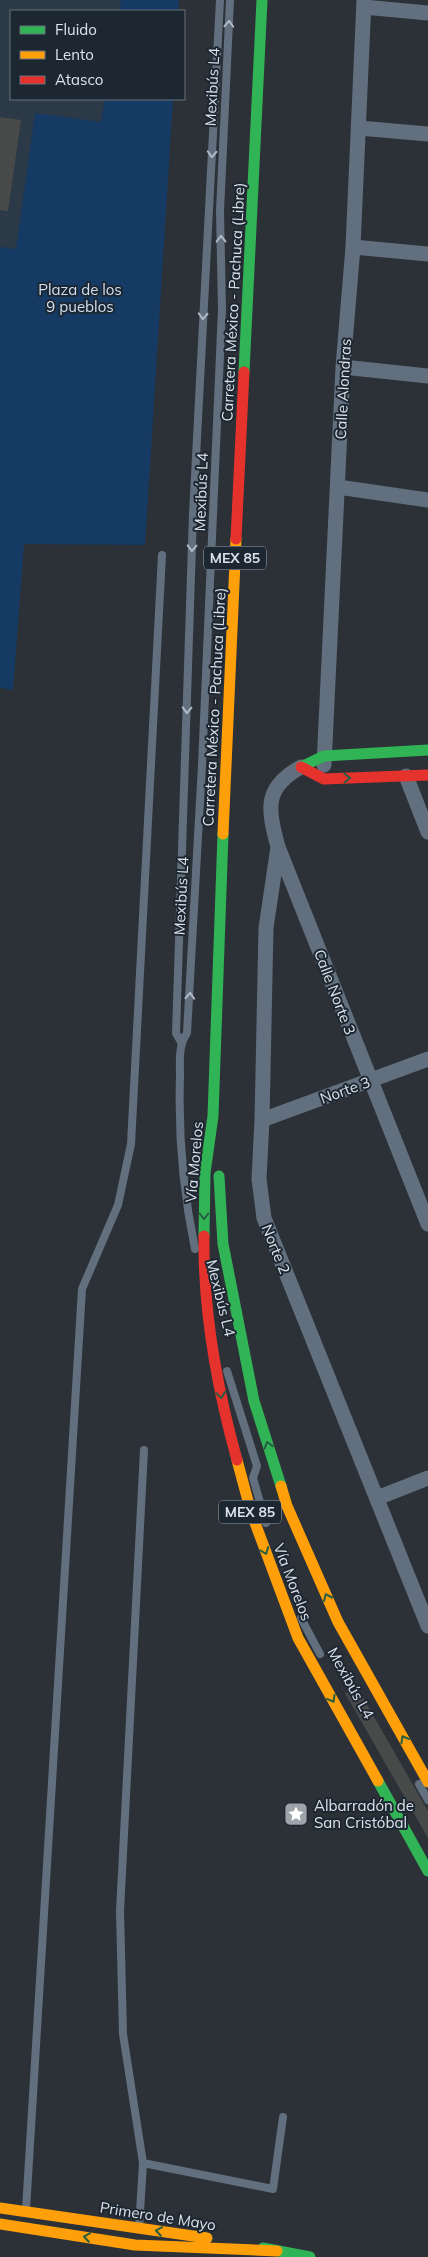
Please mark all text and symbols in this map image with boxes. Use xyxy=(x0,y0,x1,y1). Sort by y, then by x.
legend xyxy=(10,10,185,100)
text: Fluido xyxy=(55,20,97,39)
one-way arrow xyxy=(223,20,234,28)
text: Lento xyxy=(55,45,94,64)
street label: Mexibús L4 xyxy=(200,47,224,127)
text: Atasco xyxy=(55,70,103,89)
one-way arrow xyxy=(206,150,217,158)
street label: Carretera México - Pachuca (Libre) xyxy=(217,182,249,422)
one-way arrow xyxy=(215,235,226,243)
park label: Plaza de los 9 pueblos xyxy=(38,280,122,316)
one-way arrow xyxy=(198,312,209,320)
street label: Calle Alondras xyxy=(331,338,355,440)
street label: Mexibús L4 xyxy=(190,452,212,532)
one-way arrow xyxy=(187,544,197,552)
road number: MEX 85 xyxy=(204,546,266,570)
street label: Carretera México - Pachuca (Libre) xyxy=(198,587,230,827)
one-way arrow xyxy=(182,707,192,715)
one-way arrow xyxy=(344,773,351,783)
street label: Mexibús L4 xyxy=(169,856,193,936)
street label: Calle Norte 3 xyxy=(310,947,360,1037)
one-way arrow xyxy=(184,991,195,999)
street label: Norte 3 xyxy=(317,1072,373,1108)
street label: Vía Morelos xyxy=(181,1121,207,1203)
one-way arrow xyxy=(199,1213,210,1221)
street label: Norte 2 xyxy=(257,1221,295,1277)
street label: Mexibús L4 xyxy=(202,1257,240,1339)
one-way arrow xyxy=(215,1391,225,1400)
one-way arrow xyxy=(264,1442,274,1450)
road number: MEX 85 xyxy=(219,1500,281,1524)
street label: Vía Morelos xyxy=(270,1541,316,1623)
one-way arrow xyxy=(259,1546,269,1555)
one-way arrow xyxy=(323,1593,333,1602)
street label: Mexibús L4 xyxy=(324,1644,378,1722)
one-way arrow xyxy=(325,1694,335,1703)
one-way arrow xyxy=(400,1736,410,1745)
place label: Albarradón de San Cristóbal xyxy=(314,1796,414,1832)
place icon: Albarradón de San Cristóbal xyxy=(283,1801,309,1827)
street label: Primero de Mayo xyxy=(99,2197,217,2235)
one-way arrow xyxy=(154,2226,163,2236)
one-way arrow xyxy=(82,2233,91,2243)

